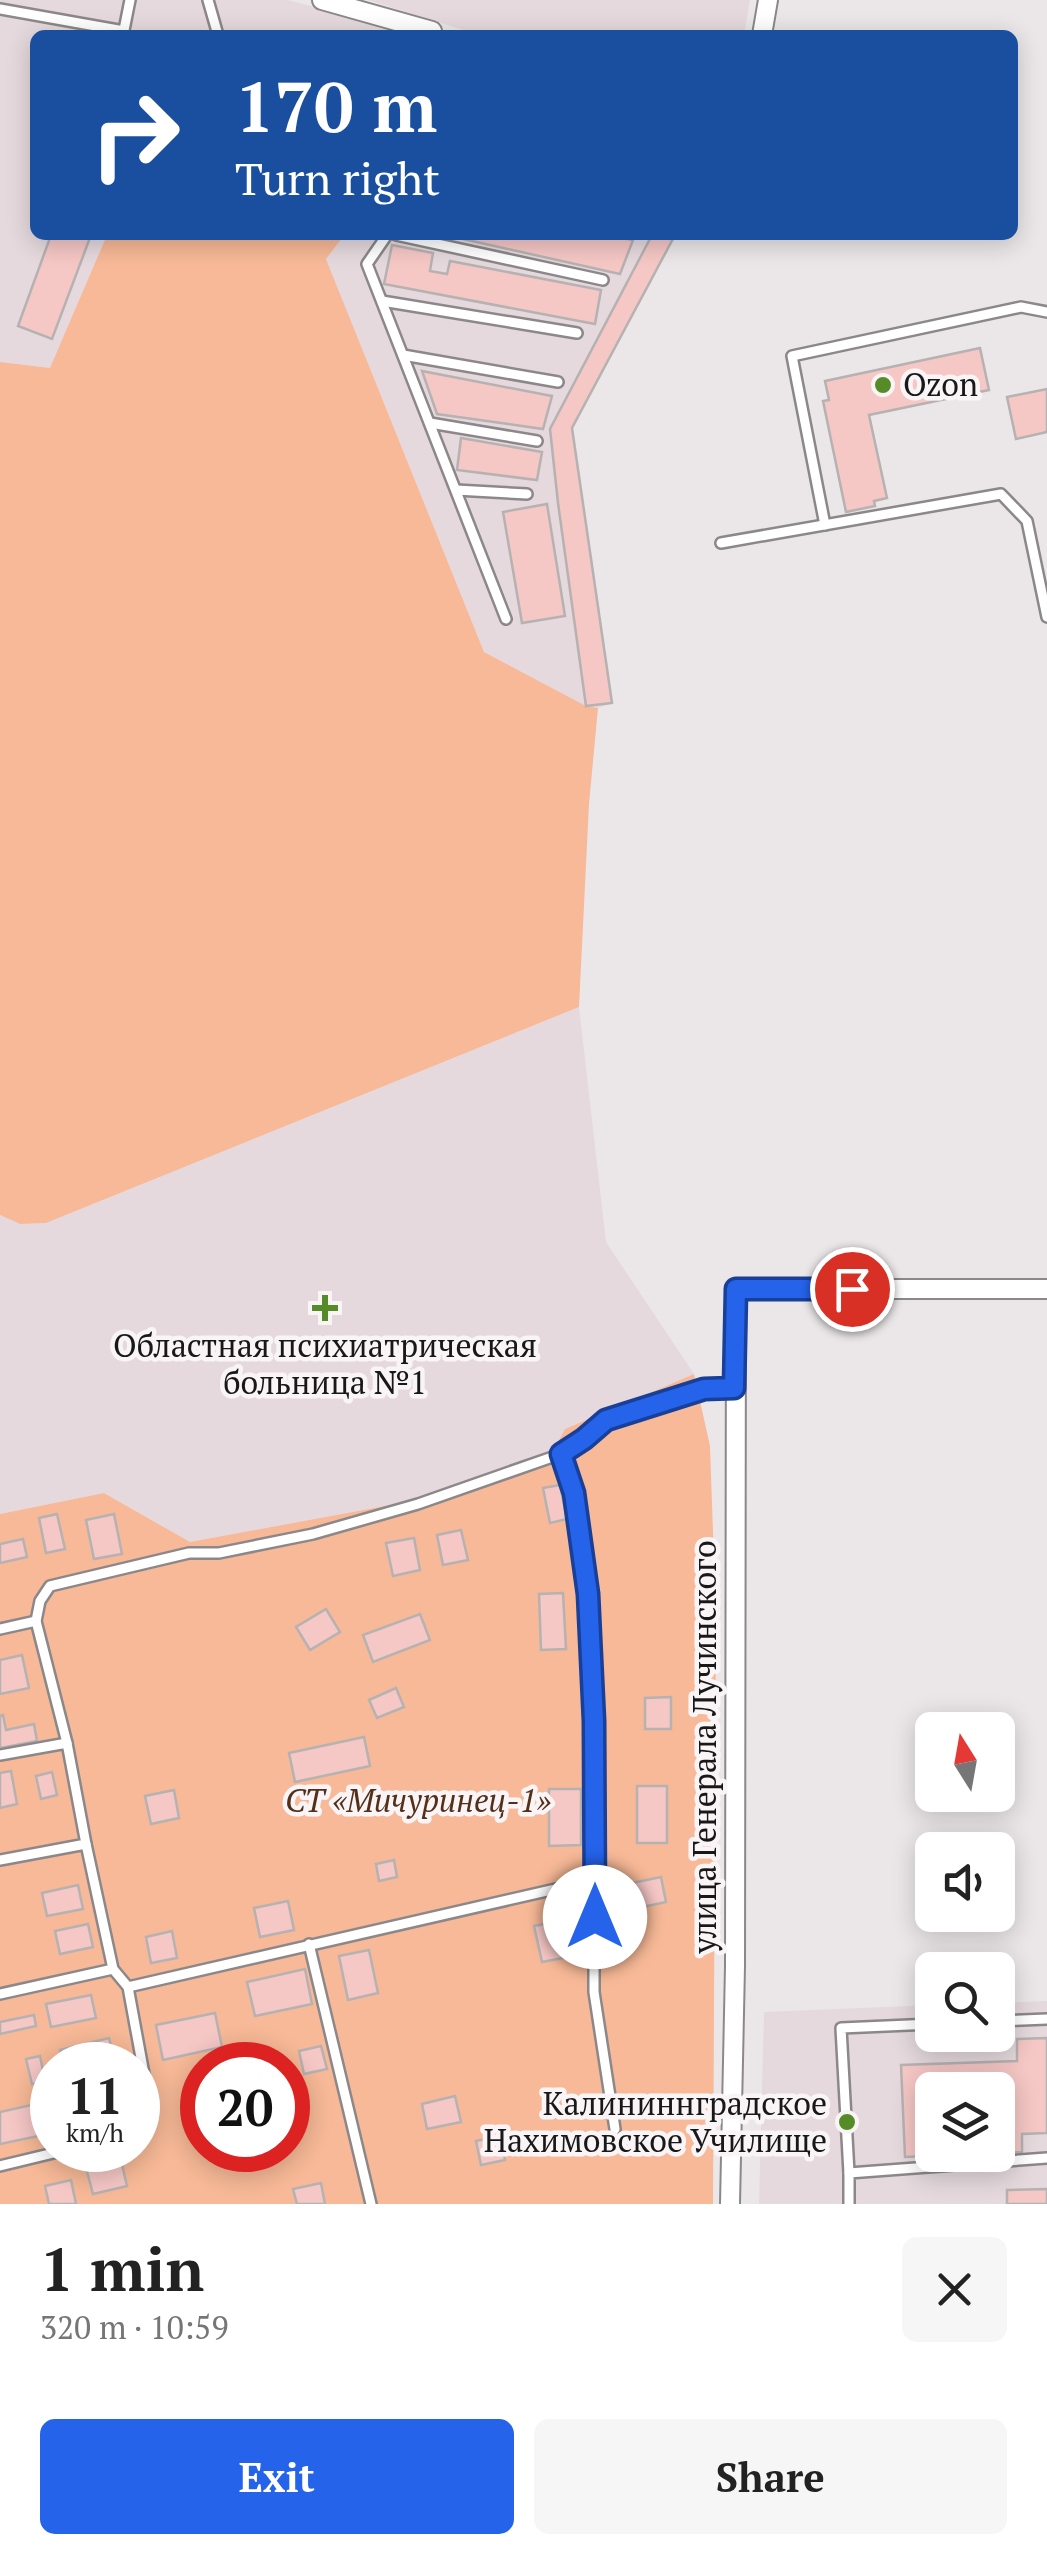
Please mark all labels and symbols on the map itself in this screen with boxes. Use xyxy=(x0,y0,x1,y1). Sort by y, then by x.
place label: Ozon xyxy=(903,363,978,405)
marker: Ozon xyxy=(872,374,894,396)
pin xyxy=(810,1247,895,1332)
marker: Областная психиатрическая больница №1 xyxy=(312,1295,338,1321)
place label: Областная психиатрическая больница №1 xyxy=(113,1324,537,1403)
street label: улица Генерала Лучинского xyxy=(683,1540,725,1955)
north arrow xyxy=(915,1712,1015,1812)
park label: СТ «Мичуринец-1» xyxy=(285,1779,551,1821)
position arrow xyxy=(543,1865,647,1969)
speed limit sign: 20 xyxy=(180,2042,310,2172)
place label: Калининнградское Нахимовское Училище xyxy=(484,2082,827,2161)
marker: Калининнградское Нахимовское Училище xyxy=(836,2111,858,2133)

